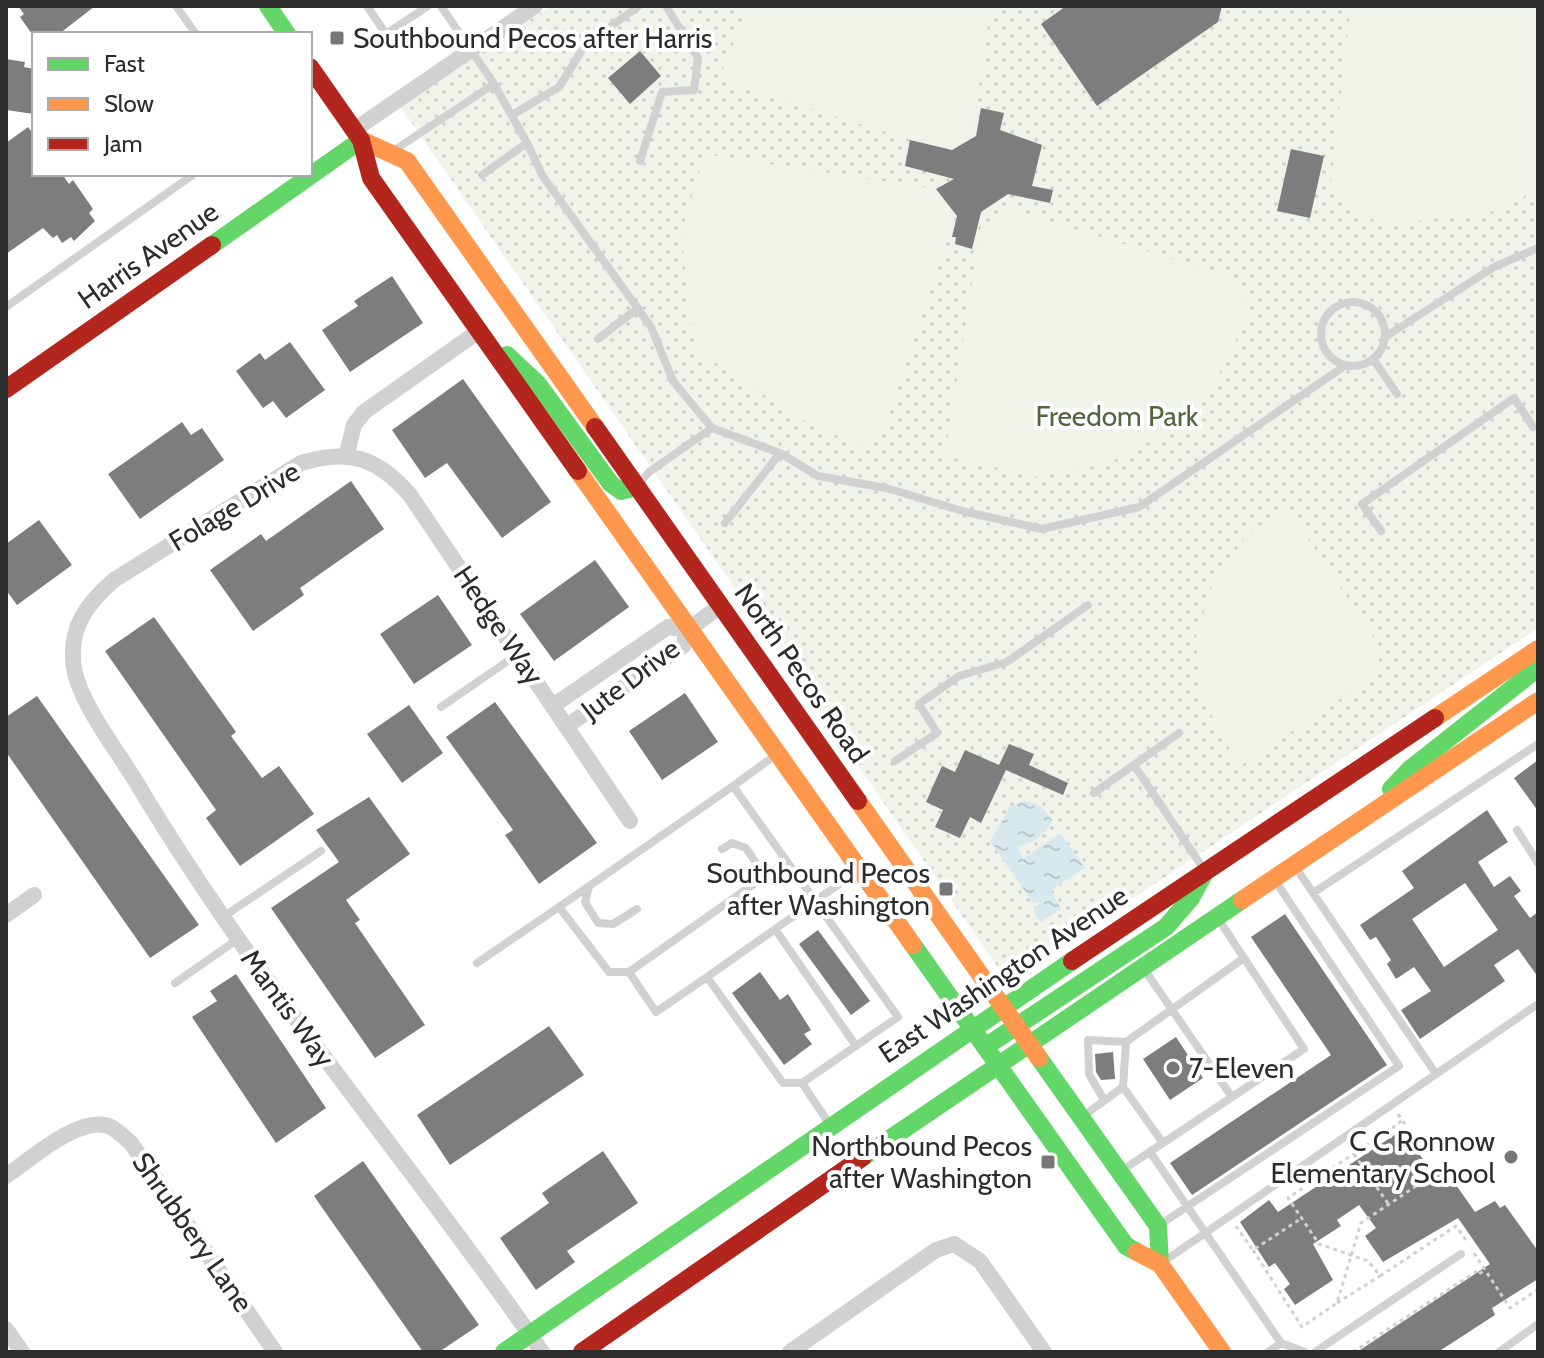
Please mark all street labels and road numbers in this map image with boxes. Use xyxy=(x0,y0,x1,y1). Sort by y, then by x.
street label: Harris Avenue xyxy=(71,194,225,316)
street label: Folage Drive xyxy=(163,454,305,558)
street label: Hedge Way xyxy=(447,559,551,691)
street label: North Pecos Road xyxy=(728,577,876,769)
street label: Jute Drive xyxy=(573,631,686,728)
street label: East Washington Avenue xyxy=(872,878,1134,1070)
street label: Mantis Way xyxy=(234,943,342,1073)
street label: Shrubbery Lane xyxy=(125,1146,261,1318)

